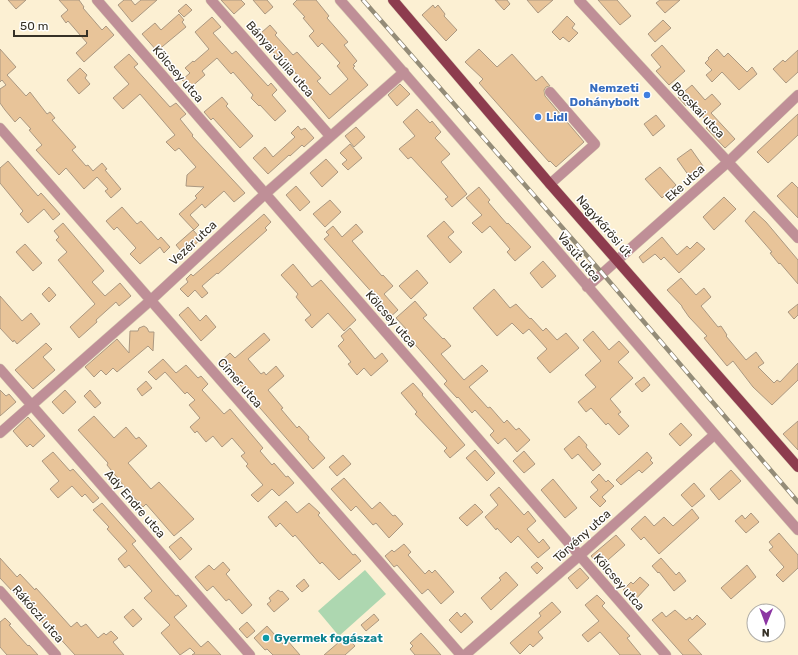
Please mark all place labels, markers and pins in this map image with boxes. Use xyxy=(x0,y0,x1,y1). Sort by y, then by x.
place label: Nemzeti Dohánybolt xyxy=(570,81,639,109)
marker: Nemzeti Dohánybolt xyxy=(642,90,652,100)
place label: Lidl xyxy=(546,110,568,124)
marker: Lidl xyxy=(533,112,543,122)
place label: Gyermek fogászat xyxy=(274,631,383,645)
marker: Gyermek fogászat xyxy=(261,633,271,643)

